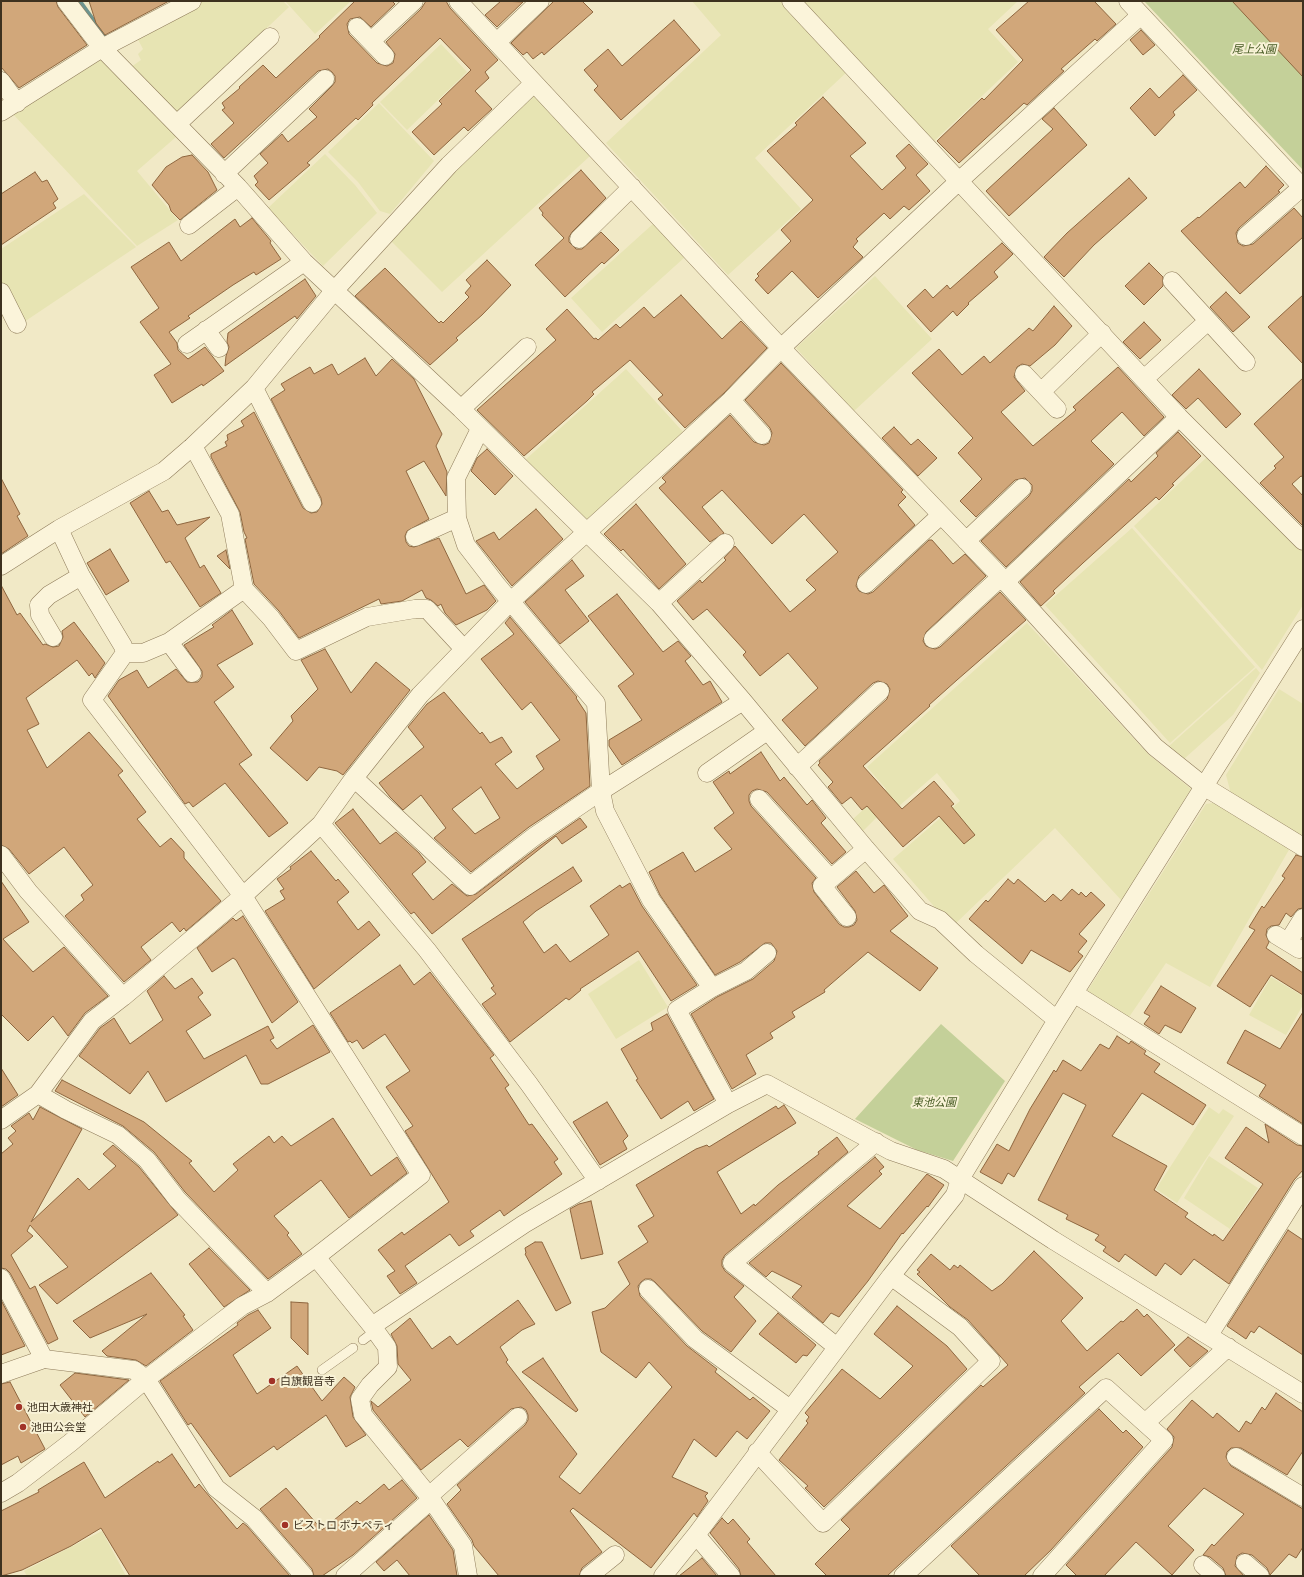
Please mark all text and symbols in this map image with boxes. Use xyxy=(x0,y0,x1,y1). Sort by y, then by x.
park label: 尾上公園 xyxy=(1232,42,1276,56)
park label: 東池公園 xyxy=(912,1095,956,1109)
place label: 白旗観音寺 xyxy=(280,1374,335,1388)
marker: 白旗観音寺 xyxy=(267,1376,277,1386)
place label: 池田大歳神社 xyxy=(27,1400,93,1414)
marker: 池田大歳神社 xyxy=(14,1402,24,1412)
place label: 池田公会堂 xyxy=(31,1420,86,1434)
marker: 池田公会堂 xyxy=(18,1422,28,1432)
place label: ビストロ ボナペティ xyxy=(293,1518,394,1532)
marker: ビストロ ボナペティ xyxy=(280,1520,290,1530)

